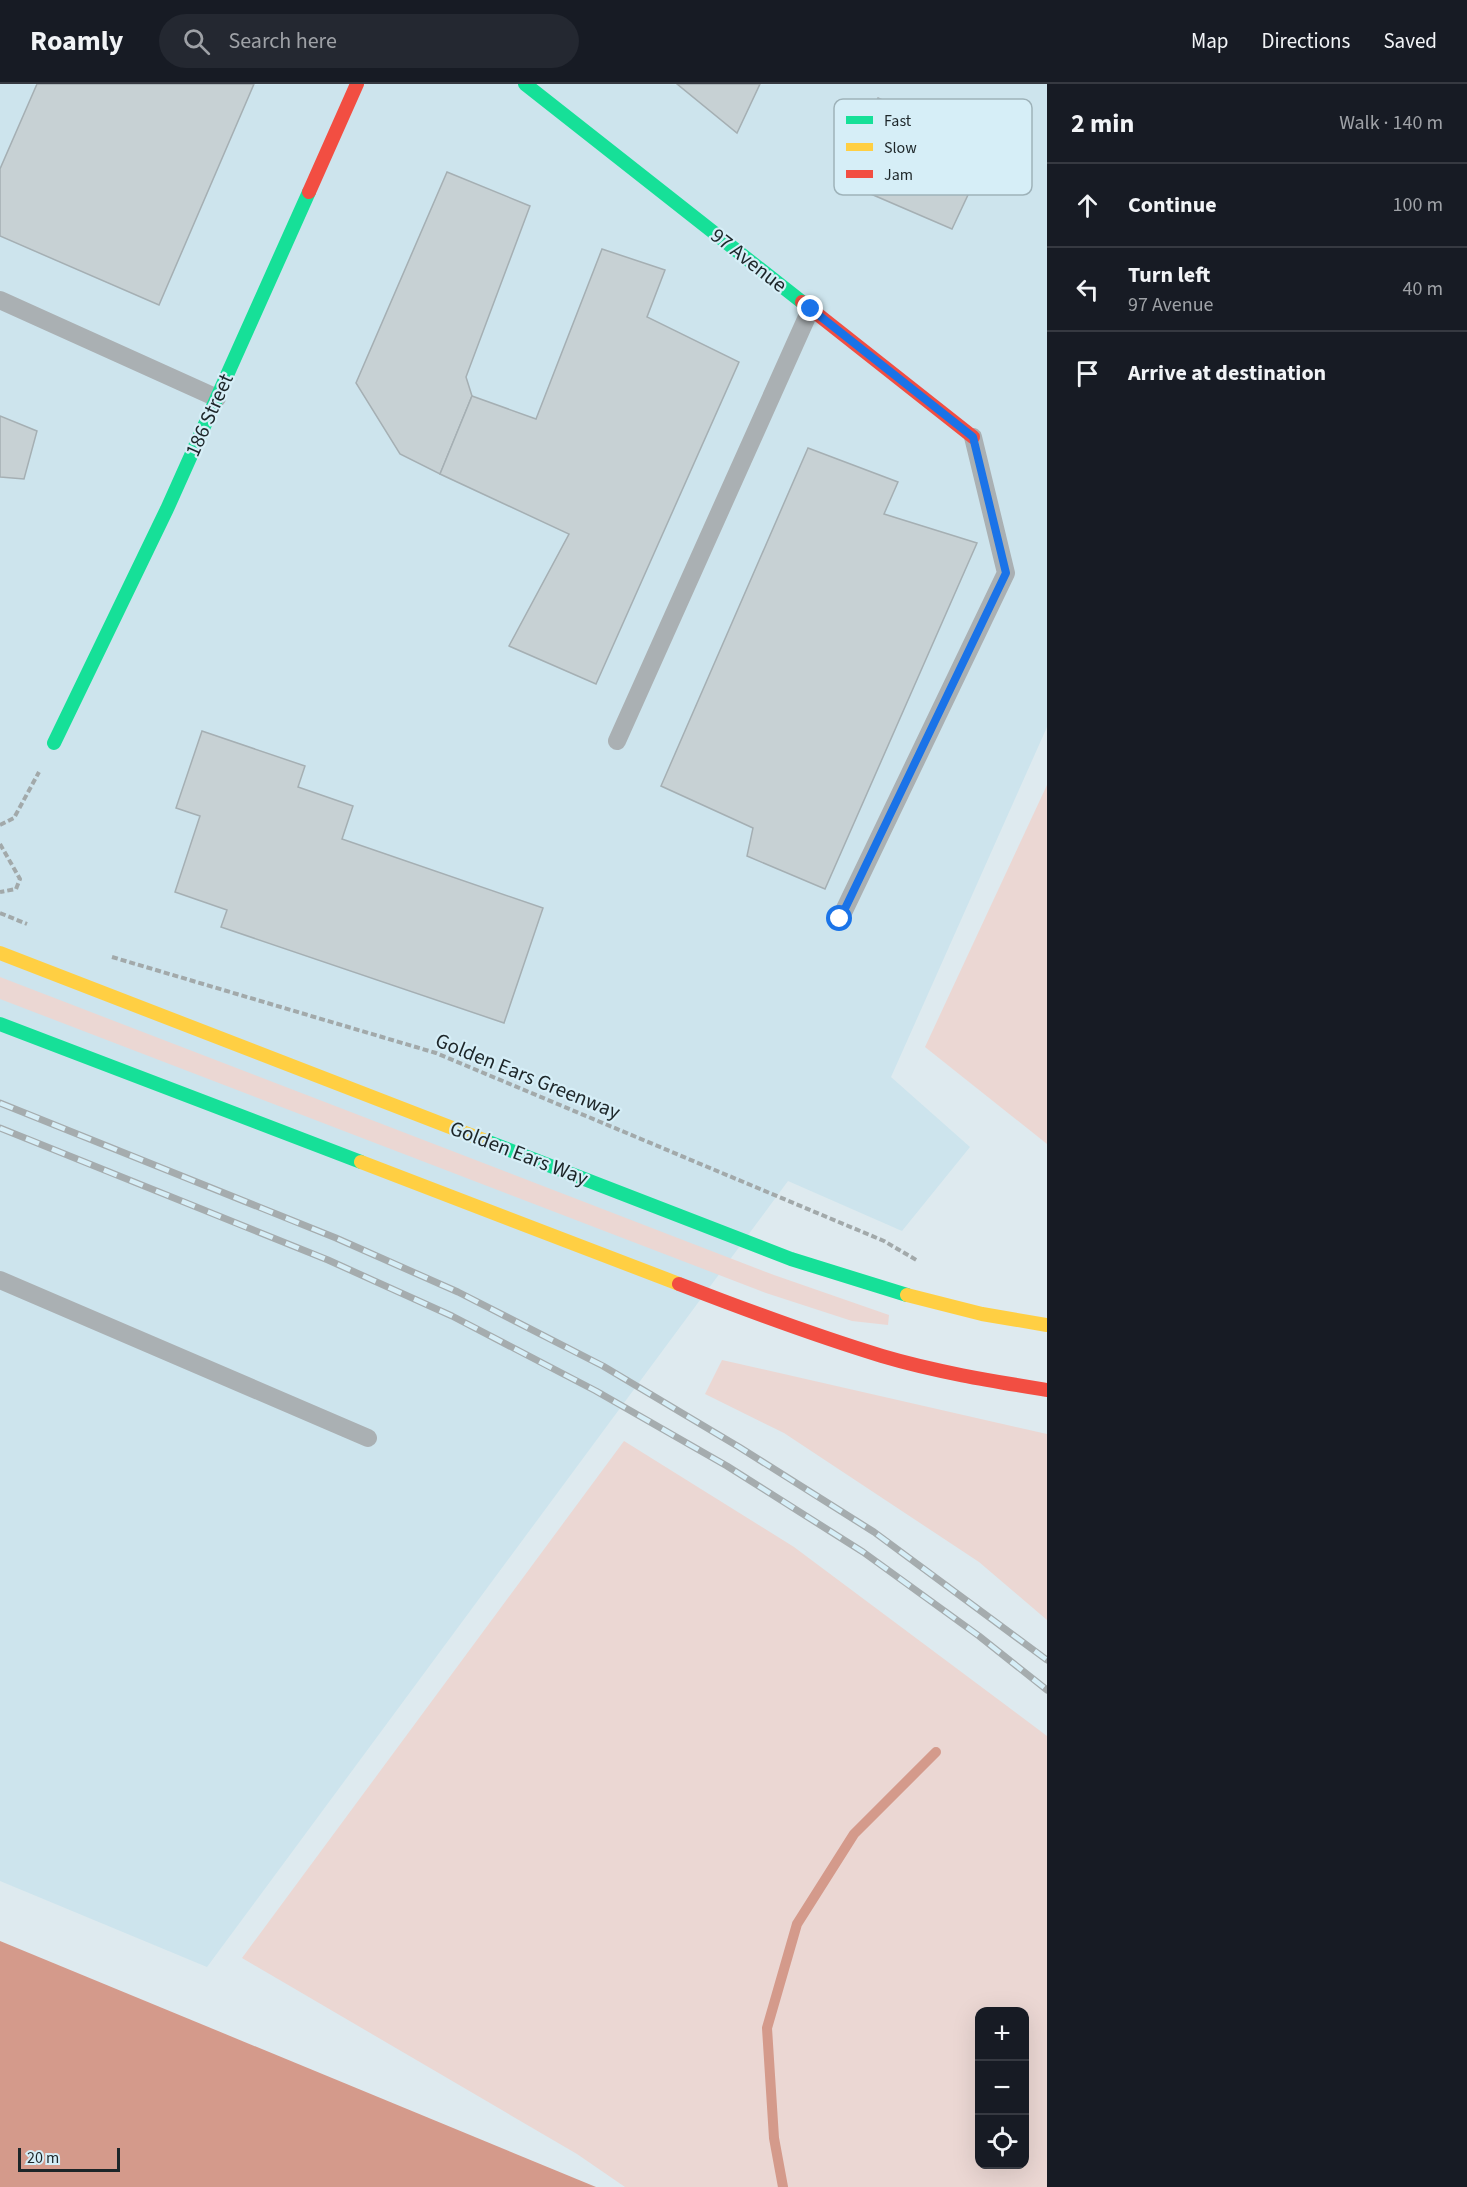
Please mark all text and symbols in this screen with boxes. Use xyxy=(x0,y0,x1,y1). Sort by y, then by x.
search box xyxy=(159,14,579,68)
text: Roamly xyxy=(30,21,123,61)
icon: search xyxy=(180,25,213,58)
text: Search here xyxy=(228,25,337,57)
text: Map xyxy=(1191,26,1229,56)
text: Directions xyxy=(1262,26,1350,56)
text: Saved xyxy=(1383,26,1437,56)
legend xyxy=(834,99,1032,195)
text: 2 min xyxy=(1071,105,1134,142)
text: Walk · 140 m xyxy=(1339,109,1443,137)
text: Fast xyxy=(884,110,912,132)
text: Slow xyxy=(884,137,917,159)
text: Jam xyxy=(884,164,913,186)
icon: ahead xyxy=(1071,189,1104,222)
text: Continue xyxy=(1128,189,1217,221)
text: 100 m xyxy=(1393,191,1443,219)
street label: 97 Avenue xyxy=(704,221,794,299)
text: Turn left xyxy=(1128,259,1210,291)
icon: left xyxy=(1071,273,1104,306)
text: 40 m xyxy=(1403,275,1443,303)
text: 97 Avenue xyxy=(1128,291,1214,319)
route end xyxy=(797,295,823,321)
icon: arrive xyxy=(1071,357,1104,390)
text: Arrive at destination xyxy=(1128,357,1326,389)
street label: 186 Street xyxy=(177,369,241,461)
route start xyxy=(826,905,852,931)
street label: Golden Ears Greenway xyxy=(431,1025,625,1127)
street label: Golden Ears Way xyxy=(446,1113,593,1193)
map controls xyxy=(975,2007,1029,2169)
button: + xyxy=(975,2007,1029,2061)
button: − xyxy=(975,2061,1029,2115)
button: locate xyxy=(975,2115,1029,2169)
scale bar xyxy=(18,2145,120,2172)
text: 20 m xyxy=(27,2147,59,2169)

